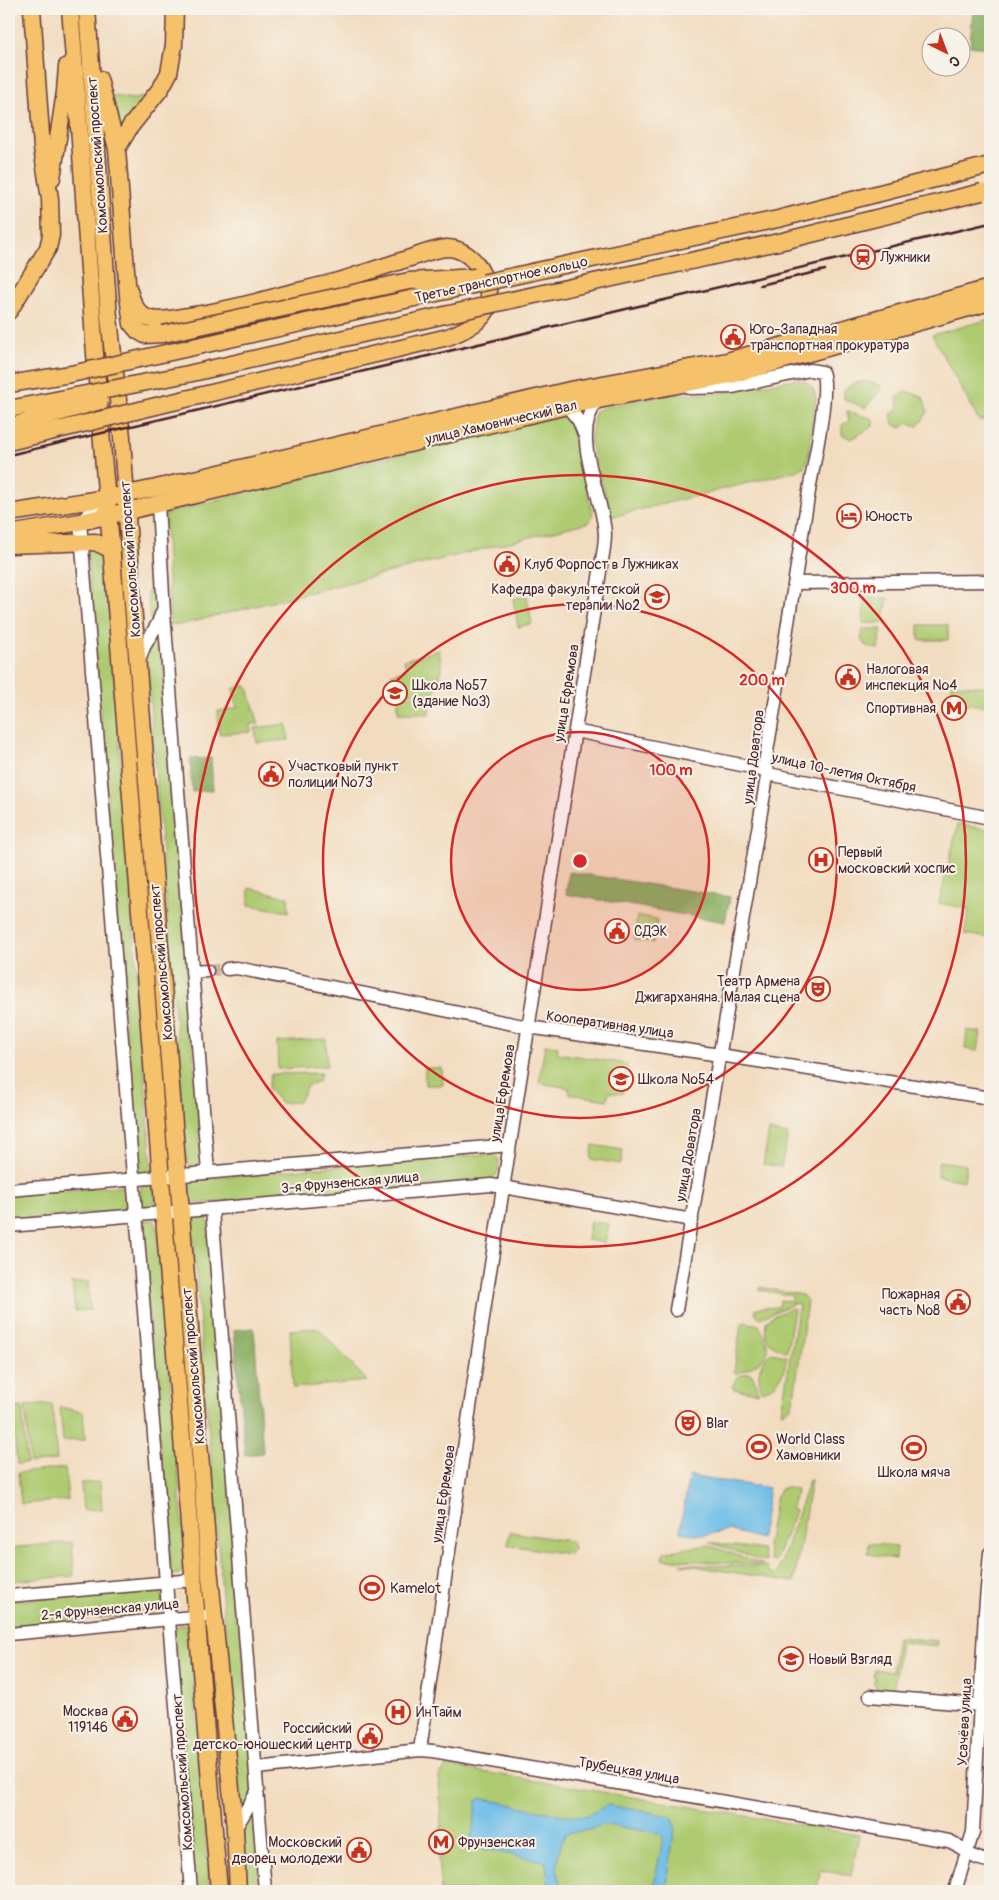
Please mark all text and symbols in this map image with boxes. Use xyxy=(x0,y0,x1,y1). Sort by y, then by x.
north arrow xyxy=(922,28,972,78)
text: С xyxy=(945,52,963,71)
street label: Комсомольский проспект xyxy=(84,76,111,234)
station icon: Лужники xyxy=(850,244,876,270)
place label: Лужники xyxy=(879,249,930,266)
street label: Третье транспортное кольцо xyxy=(413,253,590,306)
place label: Юго-Западная транспортная прокуратура xyxy=(750,321,909,354)
public building icon: Юго-Западная транспортная прокуратура xyxy=(720,324,746,350)
street label: улица Хамовнический Вал xyxy=(423,397,578,448)
street label: Комсомольский проспект xyxy=(117,480,144,638)
hotel icon: Юность xyxy=(836,503,862,529)
place label: Юность xyxy=(866,508,913,525)
public building icon: Клуб Форпост в Лужниках xyxy=(494,551,520,577)
place label: Клуб Форпост в Лужниках xyxy=(524,556,679,573)
text: 300 m xyxy=(830,579,876,598)
place label: Кафедра факультетской терапии №2 xyxy=(491,581,640,614)
school or university icon: Кафедра факультетской терапии №2 xyxy=(644,584,670,610)
street label: улица Ефремова xyxy=(550,643,583,744)
place label: Налоговая инспекция №4 xyxy=(866,661,957,694)
public building icon: Налоговая инспекция №4 xyxy=(835,664,861,690)
text: 200 m xyxy=(739,671,785,690)
place label: Школа №57 (здание №3) xyxy=(412,677,491,710)
school or university icon: Школа №57 (здание №3) xyxy=(382,680,408,706)
metro station icon: Спортивная xyxy=(941,695,967,721)
place label: Спортивная xyxy=(866,700,936,717)
street label: улица Доватора xyxy=(739,709,768,806)
street label: улица 10-летия Октября xyxy=(769,749,918,796)
place label: Участковый пункт полиции №73 xyxy=(288,758,399,791)
public building icon: Участковый пункт полиции №73 xyxy=(258,761,284,787)
text: 100 m xyxy=(650,761,692,780)
place label: Первый московский хоспис xyxy=(838,844,956,877)
hospital icon: Первый московский хоспис xyxy=(808,847,834,873)
centre of rings xyxy=(571,852,589,870)
street label: Комсомольский проспект xyxy=(146,883,177,1041)
public building icon: СДЭК xyxy=(604,918,630,944)
place label: СДЭК xyxy=(634,923,668,940)
place label: Театр Армена Джигарханяна. Малая сцена xyxy=(634,973,800,1006)
theatre icon: Театр Армена Джигарханяна. Малая сцена xyxy=(805,976,831,1002)
street label: Кооперативная улица xyxy=(545,1007,675,1042)
street label: улица Ефремова xyxy=(486,1043,519,1144)
school or university icon: Школа №54 xyxy=(608,1066,634,1092)
place label: Школа №54 xyxy=(638,1071,714,1088)
street label: улица Доватора xyxy=(672,1107,705,1204)
street label: 3-я Фрунзенская улица xyxy=(280,1168,420,1197)
place label: Пожарная часть №8 xyxy=(879,1286,940,1319)
street label: Комсомольский проспект xyxy=(178,1287,209,1445)
public building icon: Пожарная часть №8 xyxy=(945,1289,971,1315)
theatre icon: Blar xyxy=(675,1410,701,1436)
place label: Blar xyxy=(706,1415,729,1432)
place label: World Class Хамовники xyxy=(776,1431,845,1464)
sports icon: World Class Хамовники xyxy=(746,1434,772,1460)
sports icon: Школа мяча xyxy=(901,1435,927,1461)
street label: улица Ефремова xyxy=(428,1444,459,1545)
place label: Школа мяча xyxy=(878,1464,950,1481)
sports icon: Kamelot xyxy=(359,1575,385,1601)
place label: Kamelot xyxy=(390,1580,441,1597)
street label: 2-я Фрунзенская улица xyxy=(40,1595,180,1624)
school or university icon: Новый Взгляд xyxy=(778,1646,804,1672)
place label: Новый Взгляд xyxy=(808,1651,892,1668)
street label: Усачёва улица xyxy=(954,1678,975,1766)
street label: Комсомольский проспект xyxy=(169,1693,196,1851)
hospital icon: ИнТайм xyxy=(385,1699,411,1725)
place label: Москва 119146 xyxy=(63,1703,108,1736)
place label: ИнТайм xyxy=(416,1704,462,1721)
public building icon: Москва 119146 xyxy=(112,1706,138,1732)
place label: Российский детско-юношеский центр xyxy=(193,1720,352,1753)
public building icon: Российский детско-юношеский центр xyxy=(357,1723,383,1749)
street label: Трубецкая улица xyxy=(577,1753,681,1788)
metro station icon: Фрунзенская xyxy=(428,1829,454,1855)
place label: Московский дворец молодежи xyxy=(232,1834,342,1867)
place label: Фрунзенская xyxy=(458,1834,535,1851)
public building icon: Московский дворец молодежи xyxy=(346,1837,372,1863)

